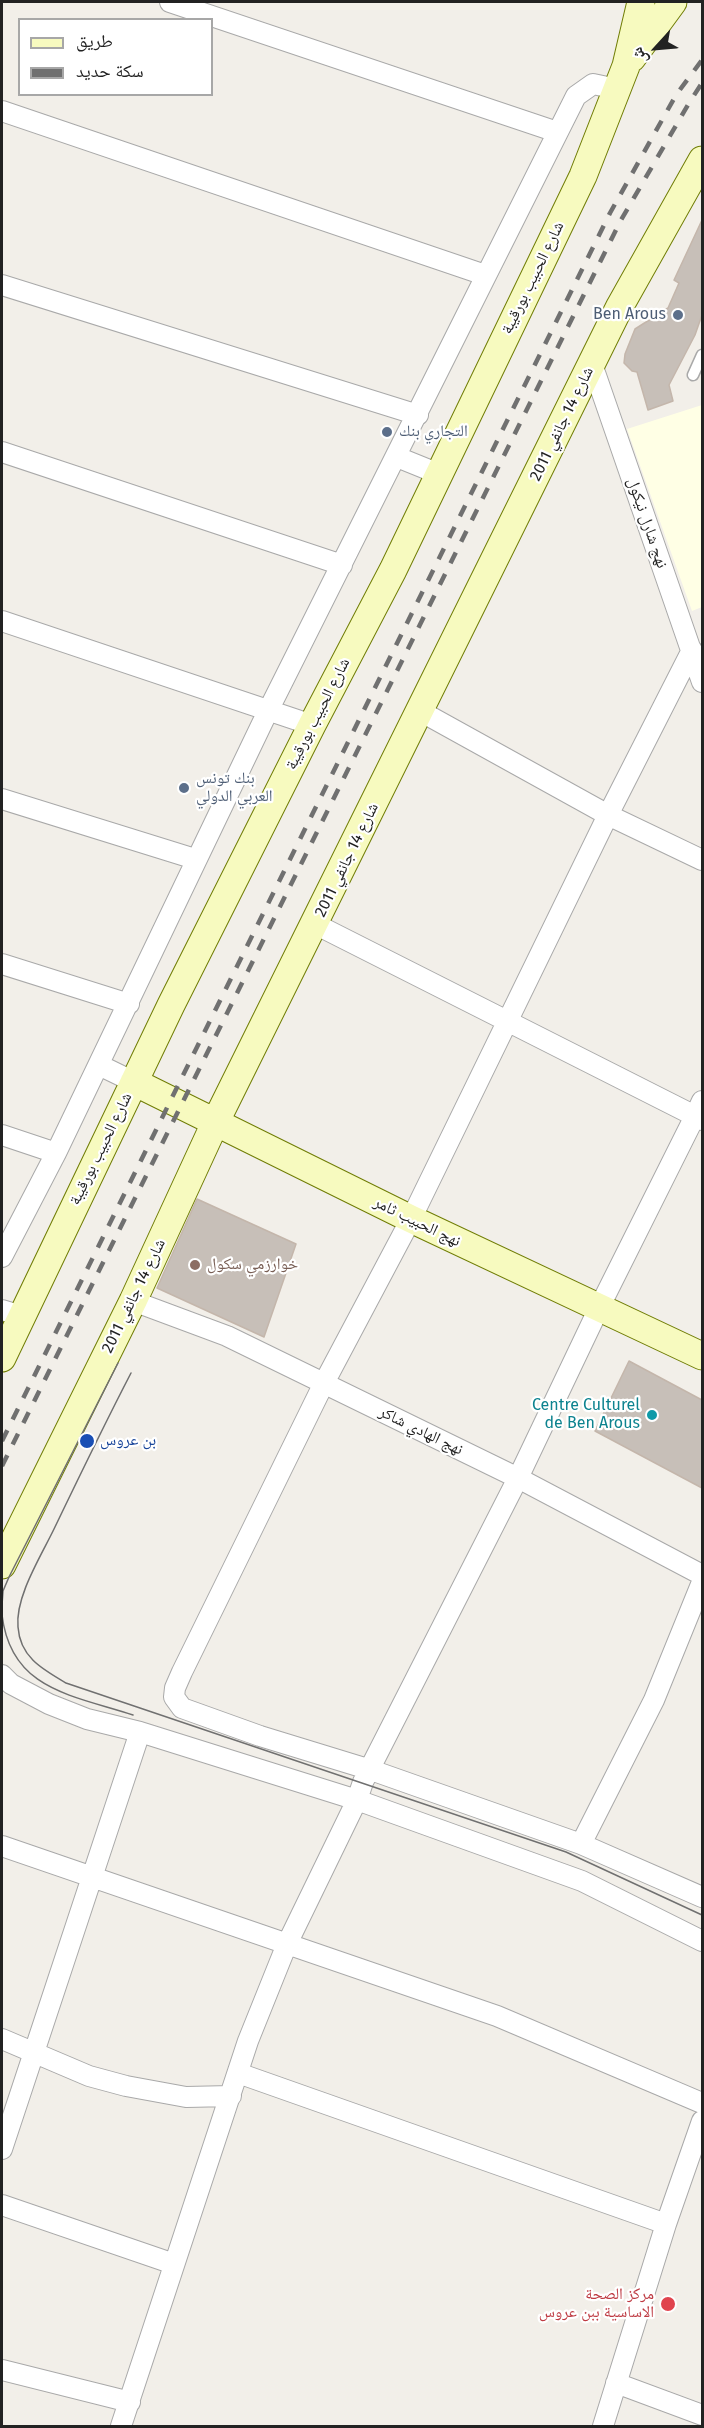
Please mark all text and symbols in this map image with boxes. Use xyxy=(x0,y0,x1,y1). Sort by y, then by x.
legend xyxy=(18,18,213,96)
north arrow xyxy=(626,18,686,78)
text: طريق xyxy=(76,30,113,52)
text: ش xyxy=(627,44,652,68)
text: سكة حديد xyxy=(76,60,144,82)
street label: شارع الحبيب بورقيبة xyxy=(497,219,569,337)
place label: Ben Arous xyxy=(593,305,666,325)
marker: Ben Arous xyxy=(671,308,685,322)
street label: شارع 14 جانفي 2011 xyxy=(526,364,598,484)
place label: التجاري بنك xyxy=(399,422,468,442)
marker: التجاري بنك xyxy=(380,425,394,439)
street label: نهج شارل نيكول xyxy=(623,475,671,571)
street label: شارع الحبيب بورقيبة xyxy=(282,655,354,773)
place label: بنك تونس العربي الدولي xyxy=(196,769,273,807)
marker: بنك تونس العربي الدولي xyxy=(177,781,191,795)
street label: شارع 14 جانفي 2011 xyxy=(311,800,383,920)
street label: شارع الحبيب بورقيبة xyxy=(65,1090,137,1208)
street label: نهج الحبيب ثامر xyxy=(370,1193,464,1251)
street label: شارع 14 جانفي 2011 xyxy=(98,1236,170,1356)
place label: خوارزمي سكول xyxy=(207,1255,298,1275)
marker: خوارزمي سكول xyxy=(188,1258,202,1272)
place label: Centre Culturel de Ben Arous xyxy=(532,1396,640,1434)
street label: نهج الهادي شاكر xyxy=(376,1402,466,1460)
marker: Centre Culturel de Ben Arous xyxy=(645,1408,659,1422)
place label: بن عروس xyxy=(100,1431,156,1451)
marker: بن عروس xyxy=(78,1432,96,1450)
place label: مركز الصحة الاساسية ببن عروس xyxy=(539,2285,654,2323)
marker: مركز الصحة الاساسية ببن عروس xyxy=(659,2295,677,2313)

